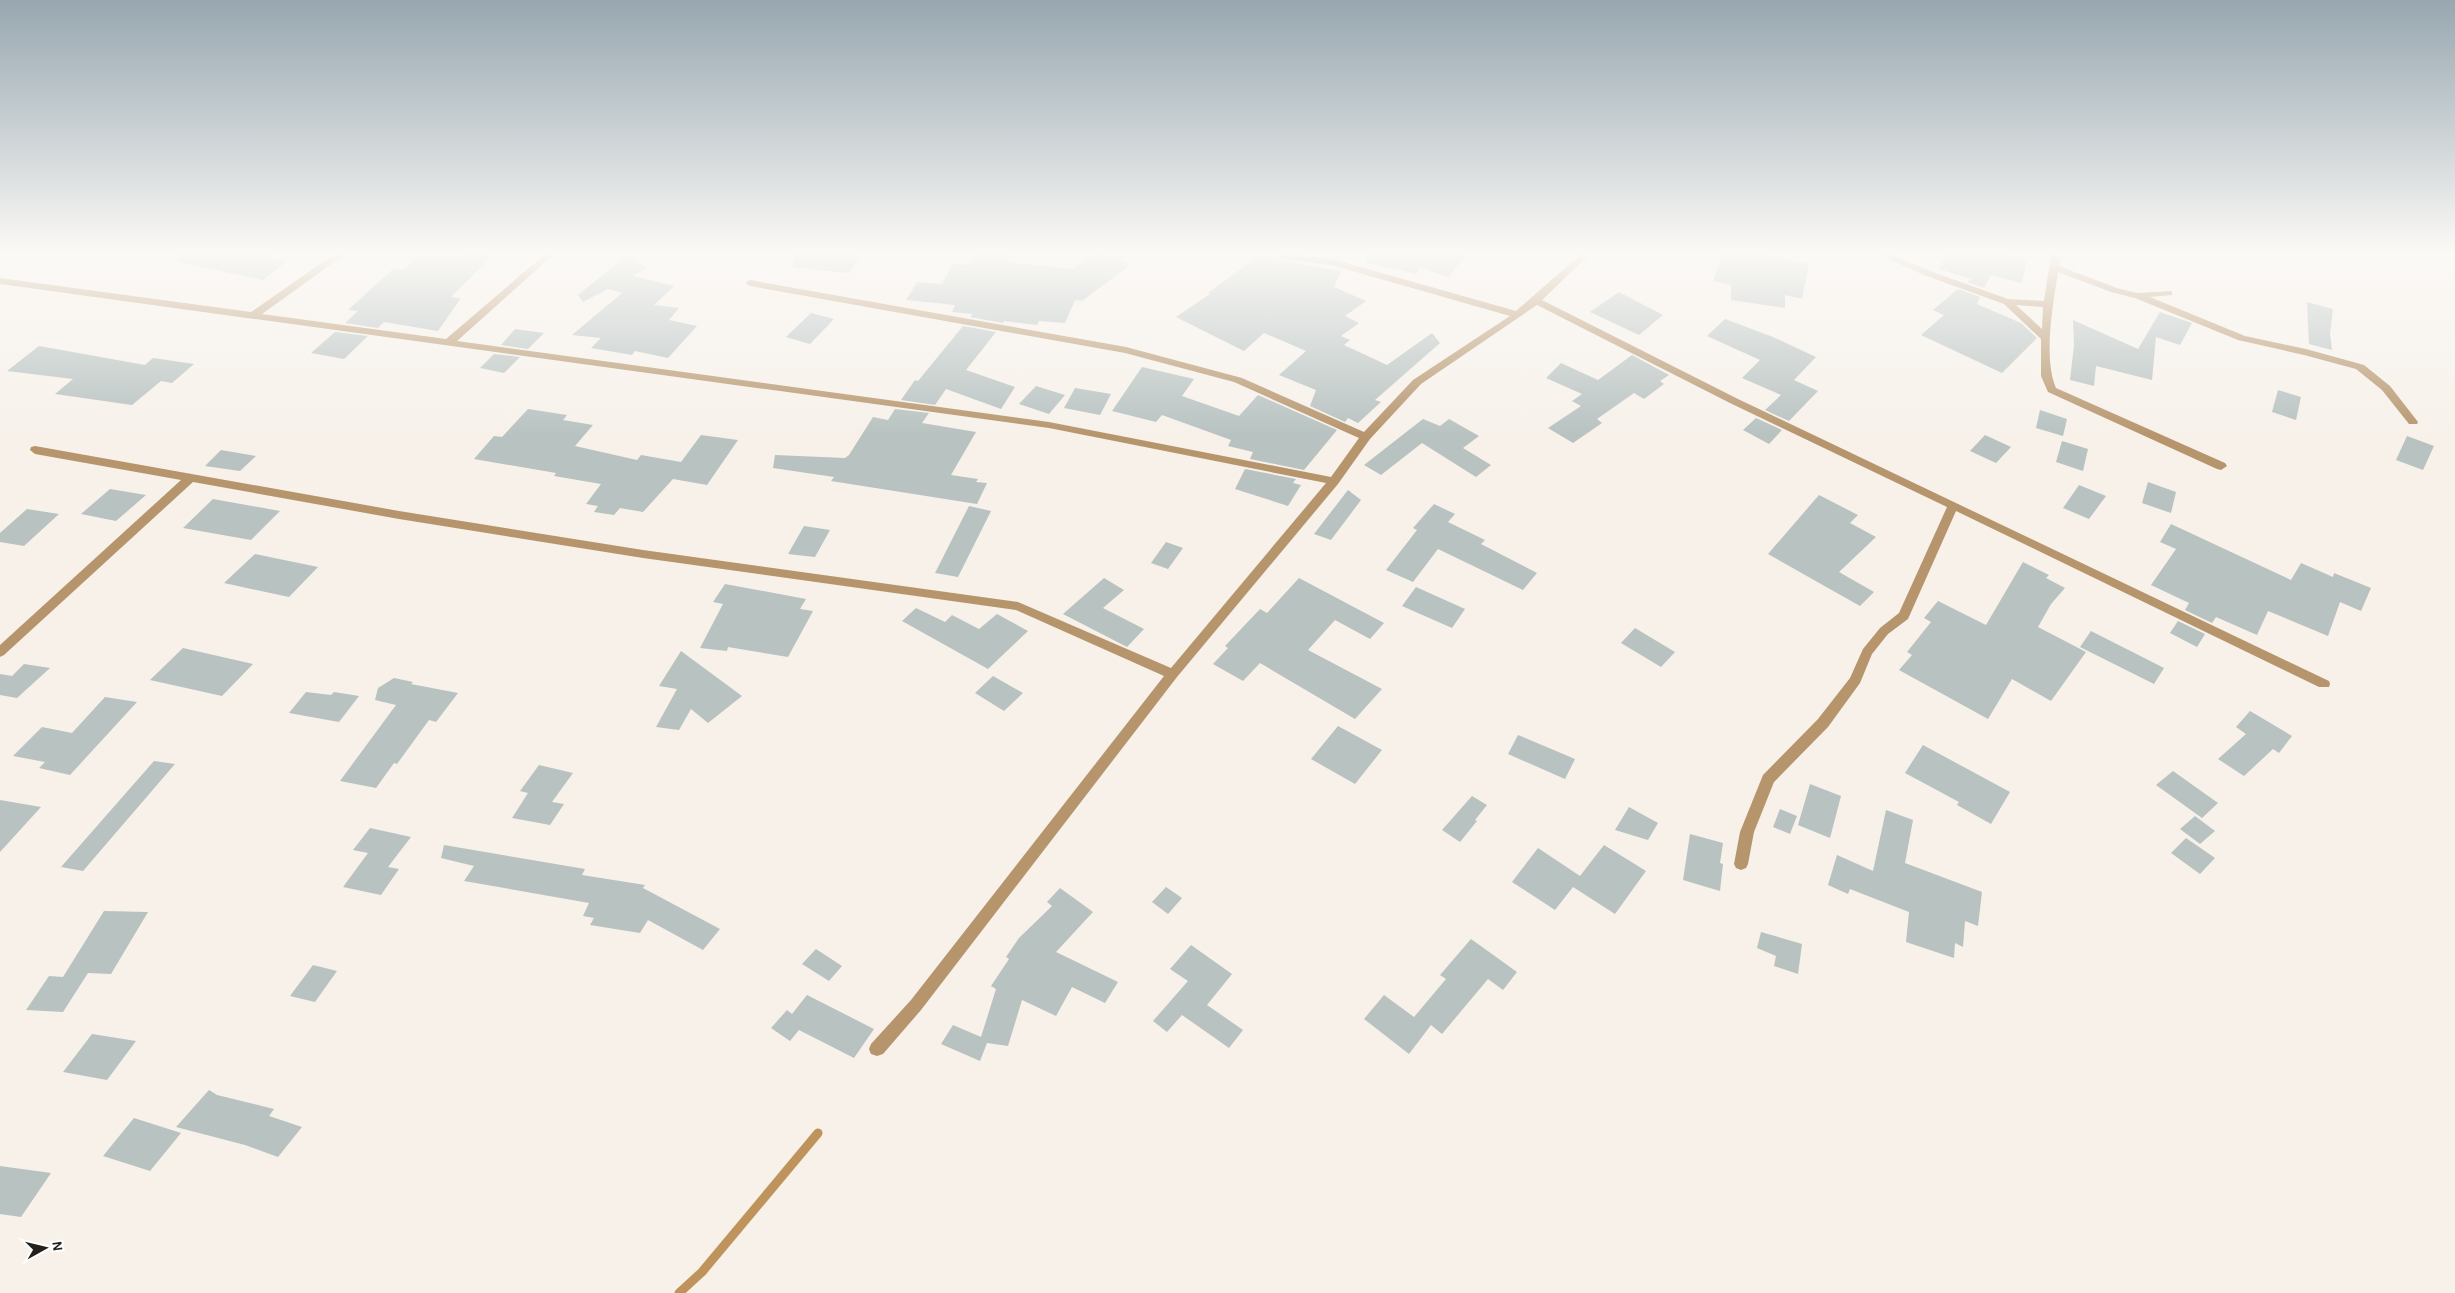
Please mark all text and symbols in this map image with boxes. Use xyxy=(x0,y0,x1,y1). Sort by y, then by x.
north arrow xyxy=(20,1223,70,1273)
text: N xyxy=(49,1241,64,1252)

